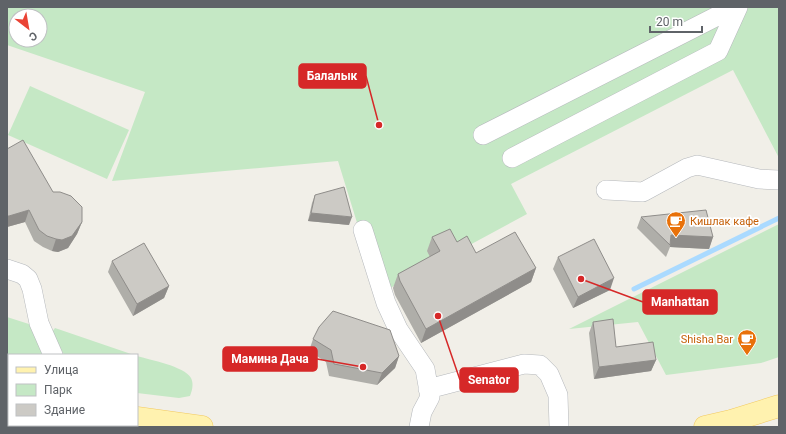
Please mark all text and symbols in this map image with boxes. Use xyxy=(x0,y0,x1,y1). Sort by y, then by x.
north arrow xyxy=(8,8,48,48)
scale bar xyxy=(650,8,702,34)
text: 20 m xyxy=(656,15,683,29)
text: С xyxy=(26,29,39,44)
callout: Балалык xyxy=(299,64,366,88)
text: Балалык xyxy=(307,69,358,83)
cafe icon: Кишлак кафе xyxy=(665,210,687,238)
place label: Кишлак кафе xyxy=(690,215,759,228)
callout: Manhattan xyxy=(643,290,717,314)
text: Manhattan xyxy=(651,295,709,309)
cafe icon: Shisha Bar xyxy=(736,328,758,356)
place label: Shisha Bar xyxy=(681,333,733,346)
callout: Мамина Дача xyxy=(223,347,317,371)
text: Мамина Дача xyxy=(231,352,309,366)
legend xyxy=(8,354,138,426)
text: Улица xyxy=(44,363,79,377)
callout: Senator xyxy=(460,368,518,392)
text: Senator xyxy=(468,373,511,387)
text: Парк xyxy=(44,383,73,397)
text: Здание xyxy=(44,403,85,417)

